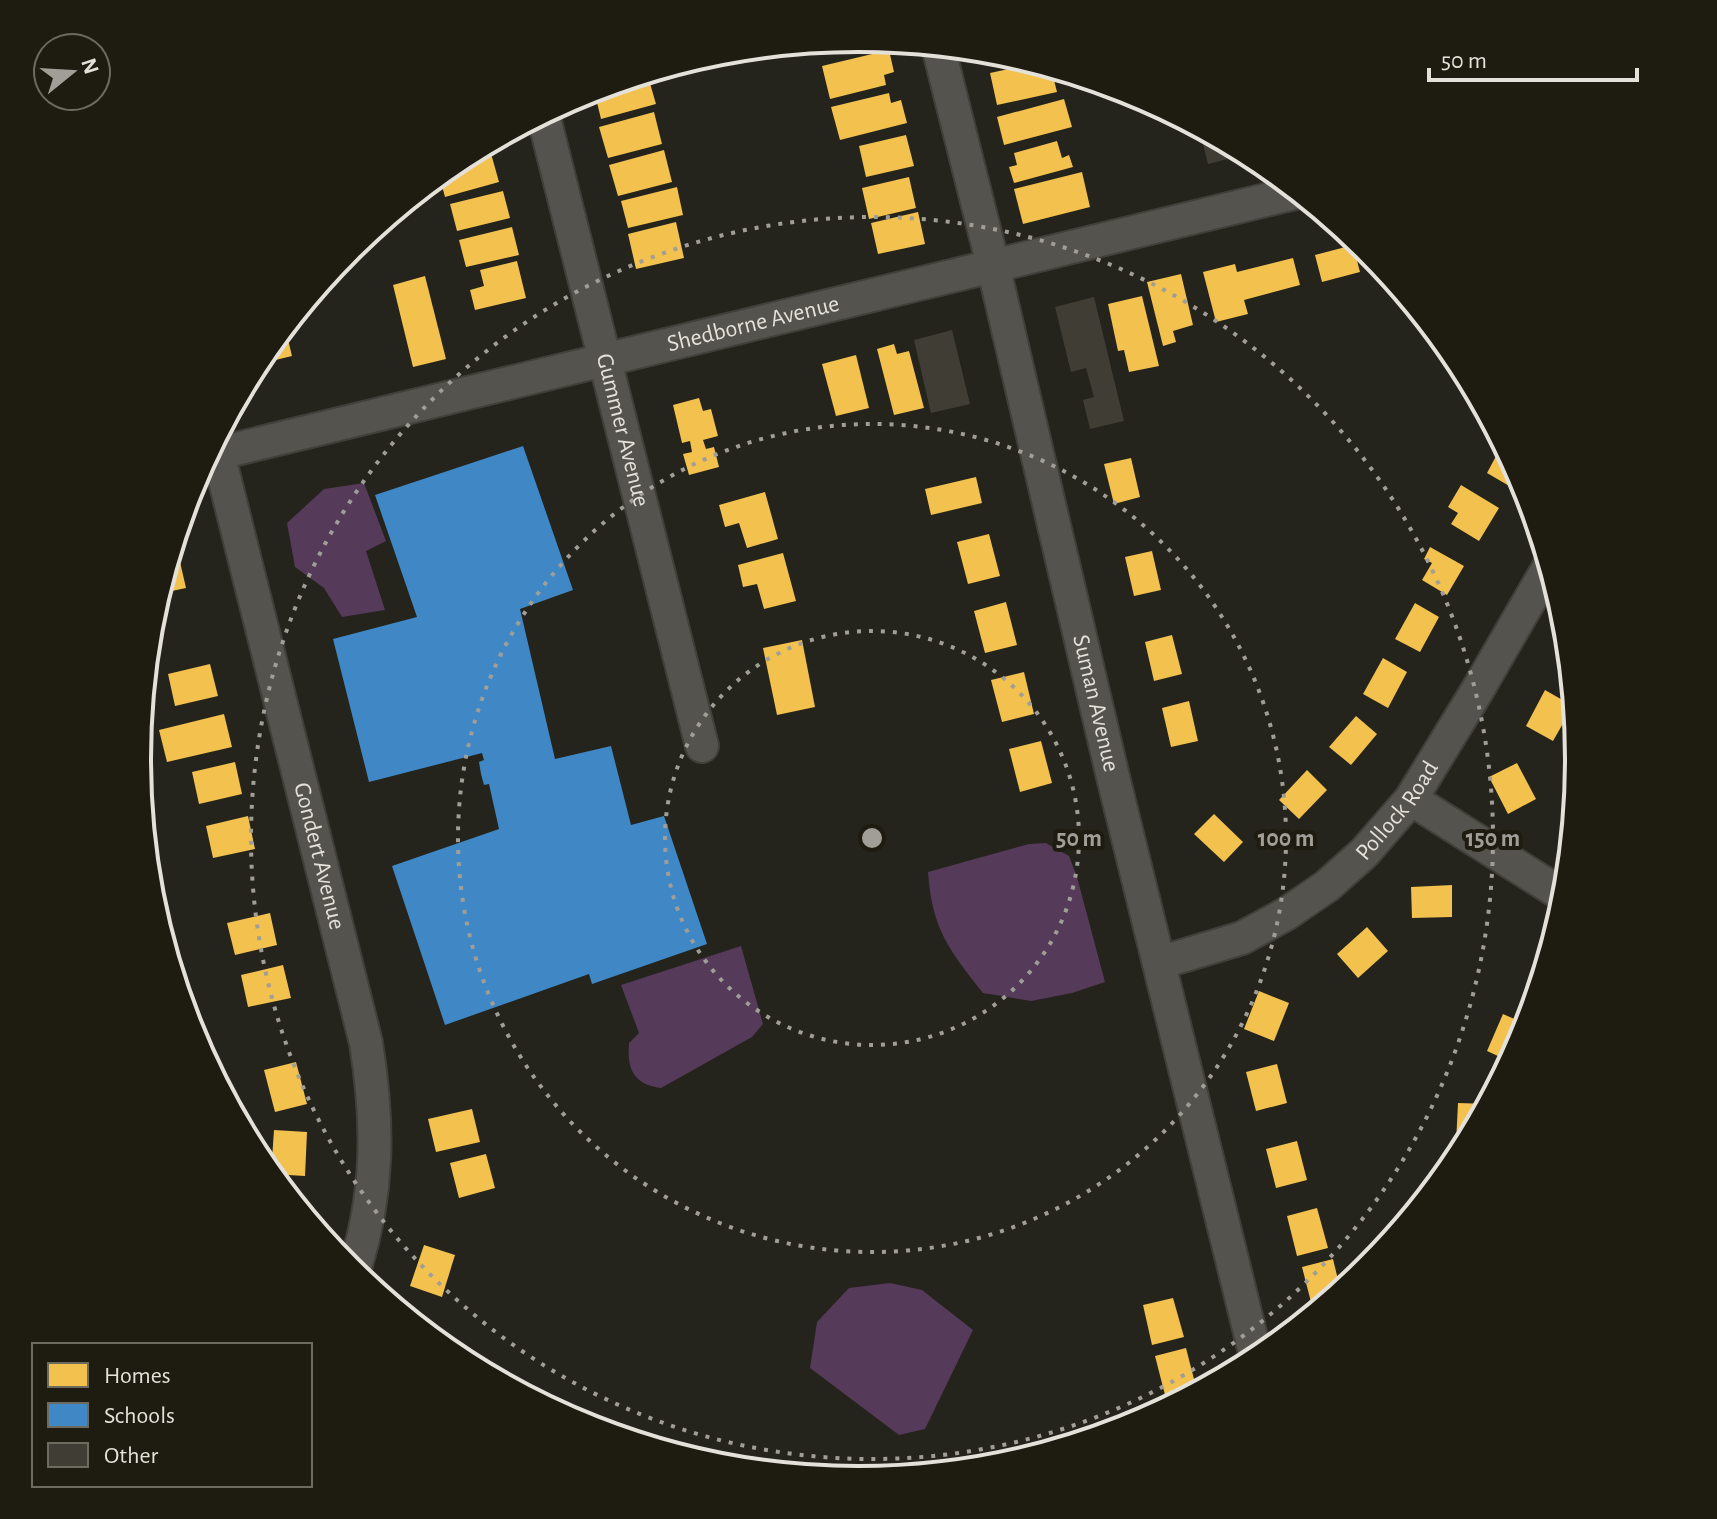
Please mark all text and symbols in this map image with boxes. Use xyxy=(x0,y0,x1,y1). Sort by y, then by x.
north arrow xyxy=(32,32,112,112)
scale bar xyxy=(1429,32,1637,82)
text: 50 m xyxy=(1441,49,1487,73)
text: N xyxy=(77,55,103,77)
street label: Shedborne Avenue xyxy=(665,292,842,356)
street label: Gummer Avenue xyxy=(592,351,653,509)
street label: Suman Avenue xyxy=(1068,633,1123,774)
street label: Pollock Road xyxy=(1351,757,1443,865)
street label: Gondert Avenue xyxy=(289,780,349,932)
centre of rings xyxy=(858,824,886,852)
text: 50 m xyxy=(1056,827,1102,851)
text: 100 m xyxy=(1258,827,1314,851)
text: 150 m xyxy=(1466,827,1520,851)
legend xyxy=(32,1343,312,1487)
text: Homes xyxy=(104,1364,171,1388)
text: Schools xyxy=(104,1404,175,1428)
text: Other xyxy=(104,1444,158,1468)

